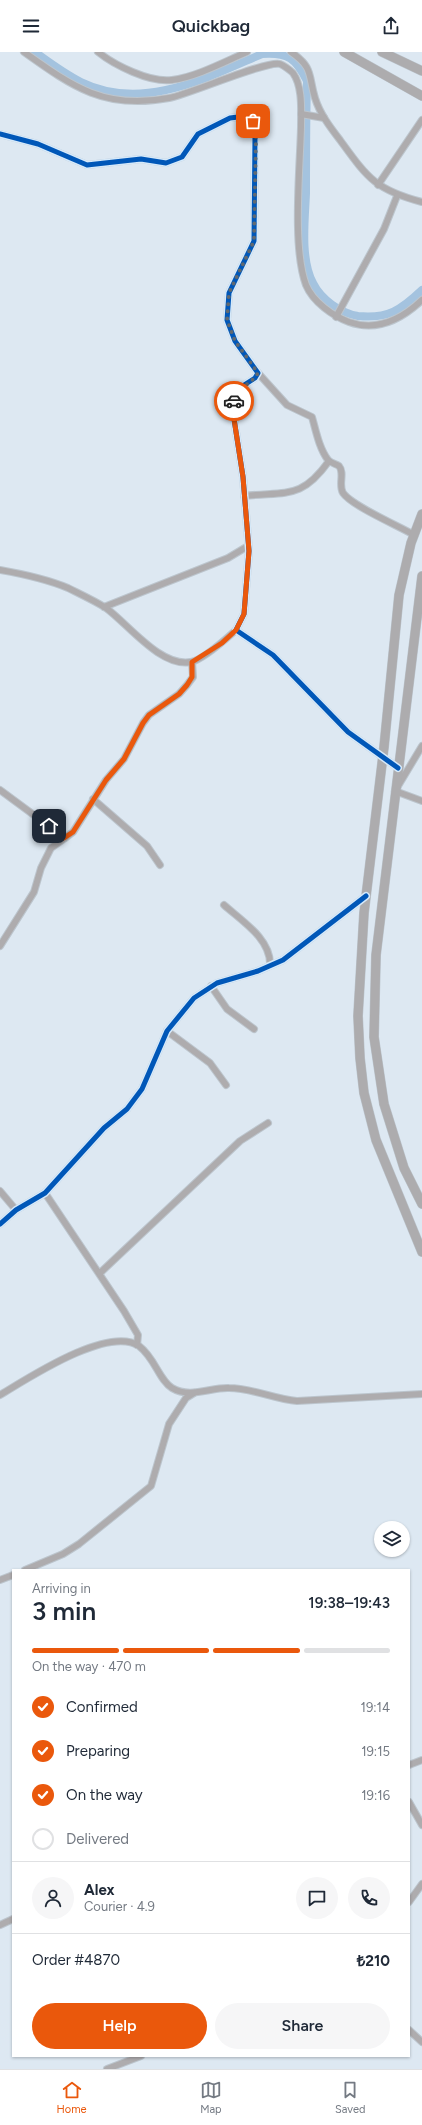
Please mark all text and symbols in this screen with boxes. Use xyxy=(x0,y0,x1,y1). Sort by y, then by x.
icon: menu xyxy=(20,15,42,37)
text: Quickbag xyxy=(172,15,250,37)
icon: share xyxy=(380,15,402,37)
pin xyxy=(236,104,270,138)
icon: bag xyxy=(242,110,264,132)
courier xyxy=(214,381,254,421)
icon: car xyxy=(223,390,245,412)
pin xyxy=(32,809,66,843)
icon: home xyxy=(38,815,60,837)
map controls xyxy=(374,1521,410,1557)
button: layers xyxy=(374,1521,410,1557)
text: Arriving in xyxy=(32,1581,91,1596)
text: 19:38–19:43 xyxy=(308,1594,390,1612)
text: 3 min xyxy=(32,1595,96,1627)
text: On the way · 470 m xyxy=(32,1659,146,1674)
icon: check xyxy=(32,1696,54,1718)
text: Confirmed xyxy=(66,1698,138,1716)
text: 19:14 xyxy=(361,1700,390,1715)
icon: check xyxy=(32,1740,54,1762)
text: Preparing xyxy=(66,1742,130,1760)
text: 19:15 xyxy=(361,1744,390,1759)
icon: check xyxy=(32,1784,54,1806)
text: On the way xyxy=(66,1786,143,1804)
text: 19:16 xyxy=(361,1788,390,1803)
text: Delivered xyxy=(66,1830,129,1848)
button: person xyxy=(32,1877,74,1919)
button: chat xyxy=(296,1877,338,1919)
button: phone xyxy=(348,1877,390,1919)
text: Alex xyxy=(84,1881,114,1899)
text: Courier · 4.9 xyxy=(84,1899,155,1914)
text: Order #4870 xyxy=(32,1951,120,1969)
text: ₺210 xyxy=(357,1952,390,1970)
button: Help xyxy=(32,2003,207,2049)
button: Share xyxy=(215,2003,390,2049)
tab: Home xyxy=(57,2079,87,2116)
tab: Map xyxy=(200,2079,222,2116)
tab: Saved xyxy=(335,2079,365,2116)

